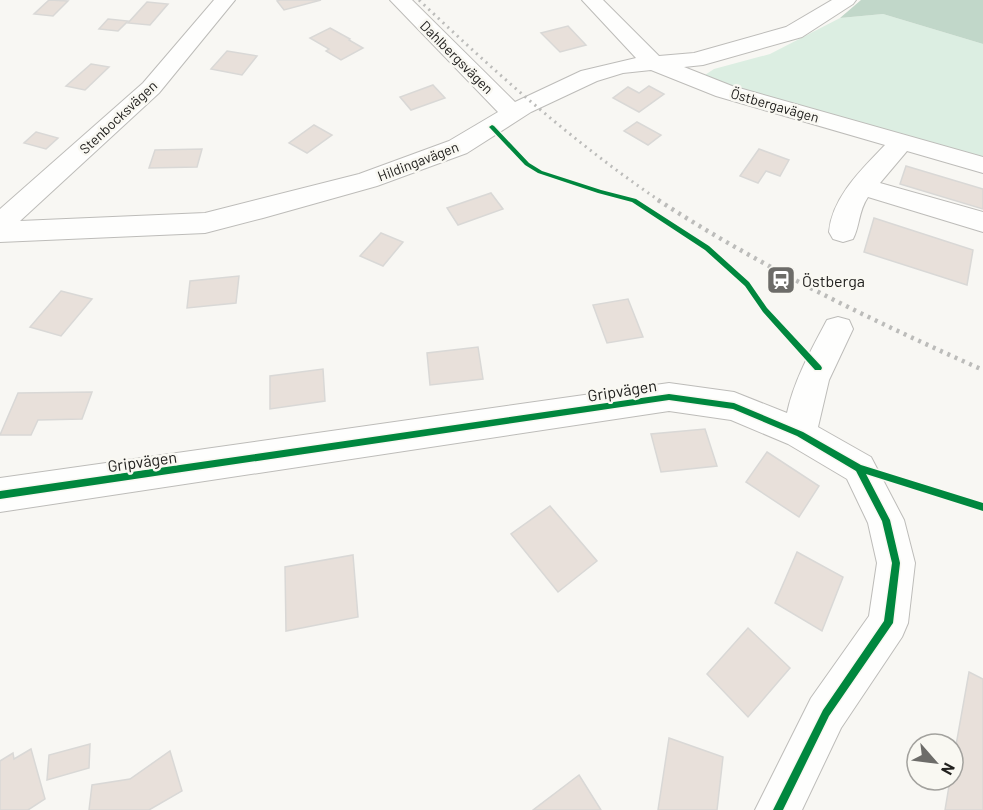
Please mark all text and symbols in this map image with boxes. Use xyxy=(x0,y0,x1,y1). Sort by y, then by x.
street label: Dahlbergsvägen xyxy=(417,17,497,97)
street label: Stenbocksvägen xyxy=(76,77,160,157)
street label: Östbergavägen xyxy=(729,84,821,126)
street label: Hildingavägen xyxy=(375,138,461,184)
station icon: Östberga xyxy=(765,264,797,296)
place label: Östberga xyxy=(802,271,865,290)
street label: Gripvägen xyxy=(586,375,658,405)
street label: Gripvägen xyxy=(106,447,178,475)
north arrow xyxy=(905,732,965,792)
text: N xyxy=(938,760,960,778)

